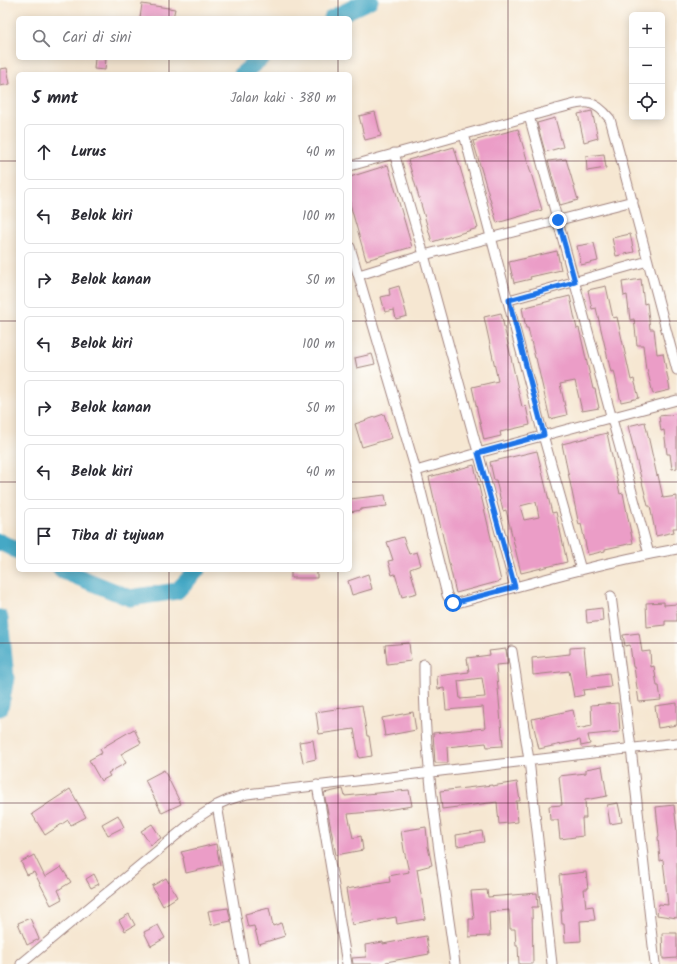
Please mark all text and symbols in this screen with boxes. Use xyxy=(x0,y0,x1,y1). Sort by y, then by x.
map controls xyxy=(629,12,665,120)
button: + xyxy=(629,12,665,48)
search box xyxy=(16,16,352,60)
text: Cari di sini xyxy=(62,26,131,50)
icon: search xyxy=(30,27,52,49)
button: − xyxy=(629,48,665,84)
button: locate xyxy=(629,84,665,120)
text: 5 mnt xyxy=(32,85,78,112)
text: Jalan kaki · 380 m xyxy=(230,88,336,109)
text: Lurus xyxy=(71,140,106,164)
icon: ahead xyxy=(33,141,55,163)
text: 40 m xyxy=(306,142,335,163)
text: Belok kiri xyxy=(71,204,132,228)
icon: left xyxy=(33,205,55,227)
text: 100 m xyxy=(302,206,335,227)
route end xyxy=(549,211,567,229)
text: Belok kanan xyxy=(71,268,151,292)
icon: right xyxy=(33,269,55,291)
text: 50 m xyxy=(306,270,335,291)
text: Belok kiri xyxy=(71,332,132,356)
icon: left xyxy=(33,333,55,355)
text: 100 m xyxy=(302,334,335,355)
text: Belok kanan xyxy=(71,396,151,420)
icon: right xyxy=(33,397,55,419)
text: 50 m xyxy=(306,398,335,419)
text: Belok kiri xyxy=(71,460,132,484)
icon: left xyxy=(33,461,55,483)
text: 40 m xyxy=(306,462,335,483)
text: Tiba di tujuan xyxy=(71,524,164,548)
icon: arrive xyxy=(33,525,55,547)
route start xyxy=(444,594,462,612)

